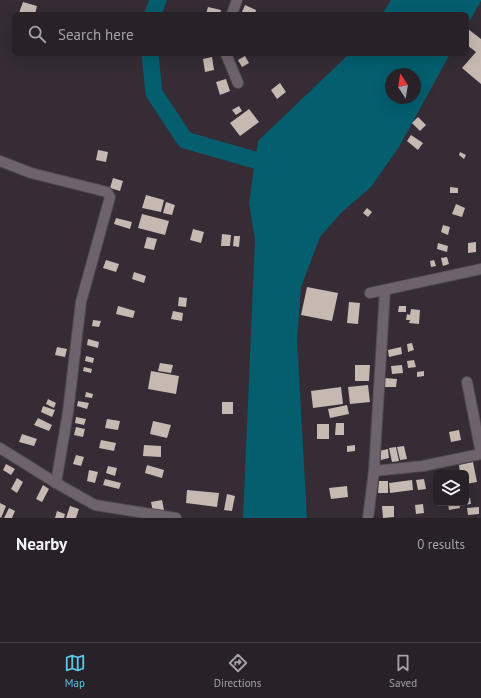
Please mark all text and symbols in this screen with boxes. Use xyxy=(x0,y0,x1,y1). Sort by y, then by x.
search box xyxy=(12,12,469,56)
icon: search xyxy=(26,23,48,45)
text: Search here xyxy=(58,25,134,44)
north arrow xyxy=(385,68,421,104)
map controls xyxy=(433,470,469,506)
button: layers xyxy=(433,470,469,506)
text: Nearby xyxy=(16,533,67,555)
text: 0 results xyxy=(417,536,465,553)
tab: Map xyxy=(64,652,86,690)
tab: Directions xyxy=(214,652,261,690)
tab: Saved xyxy=(389,652,417,690)

